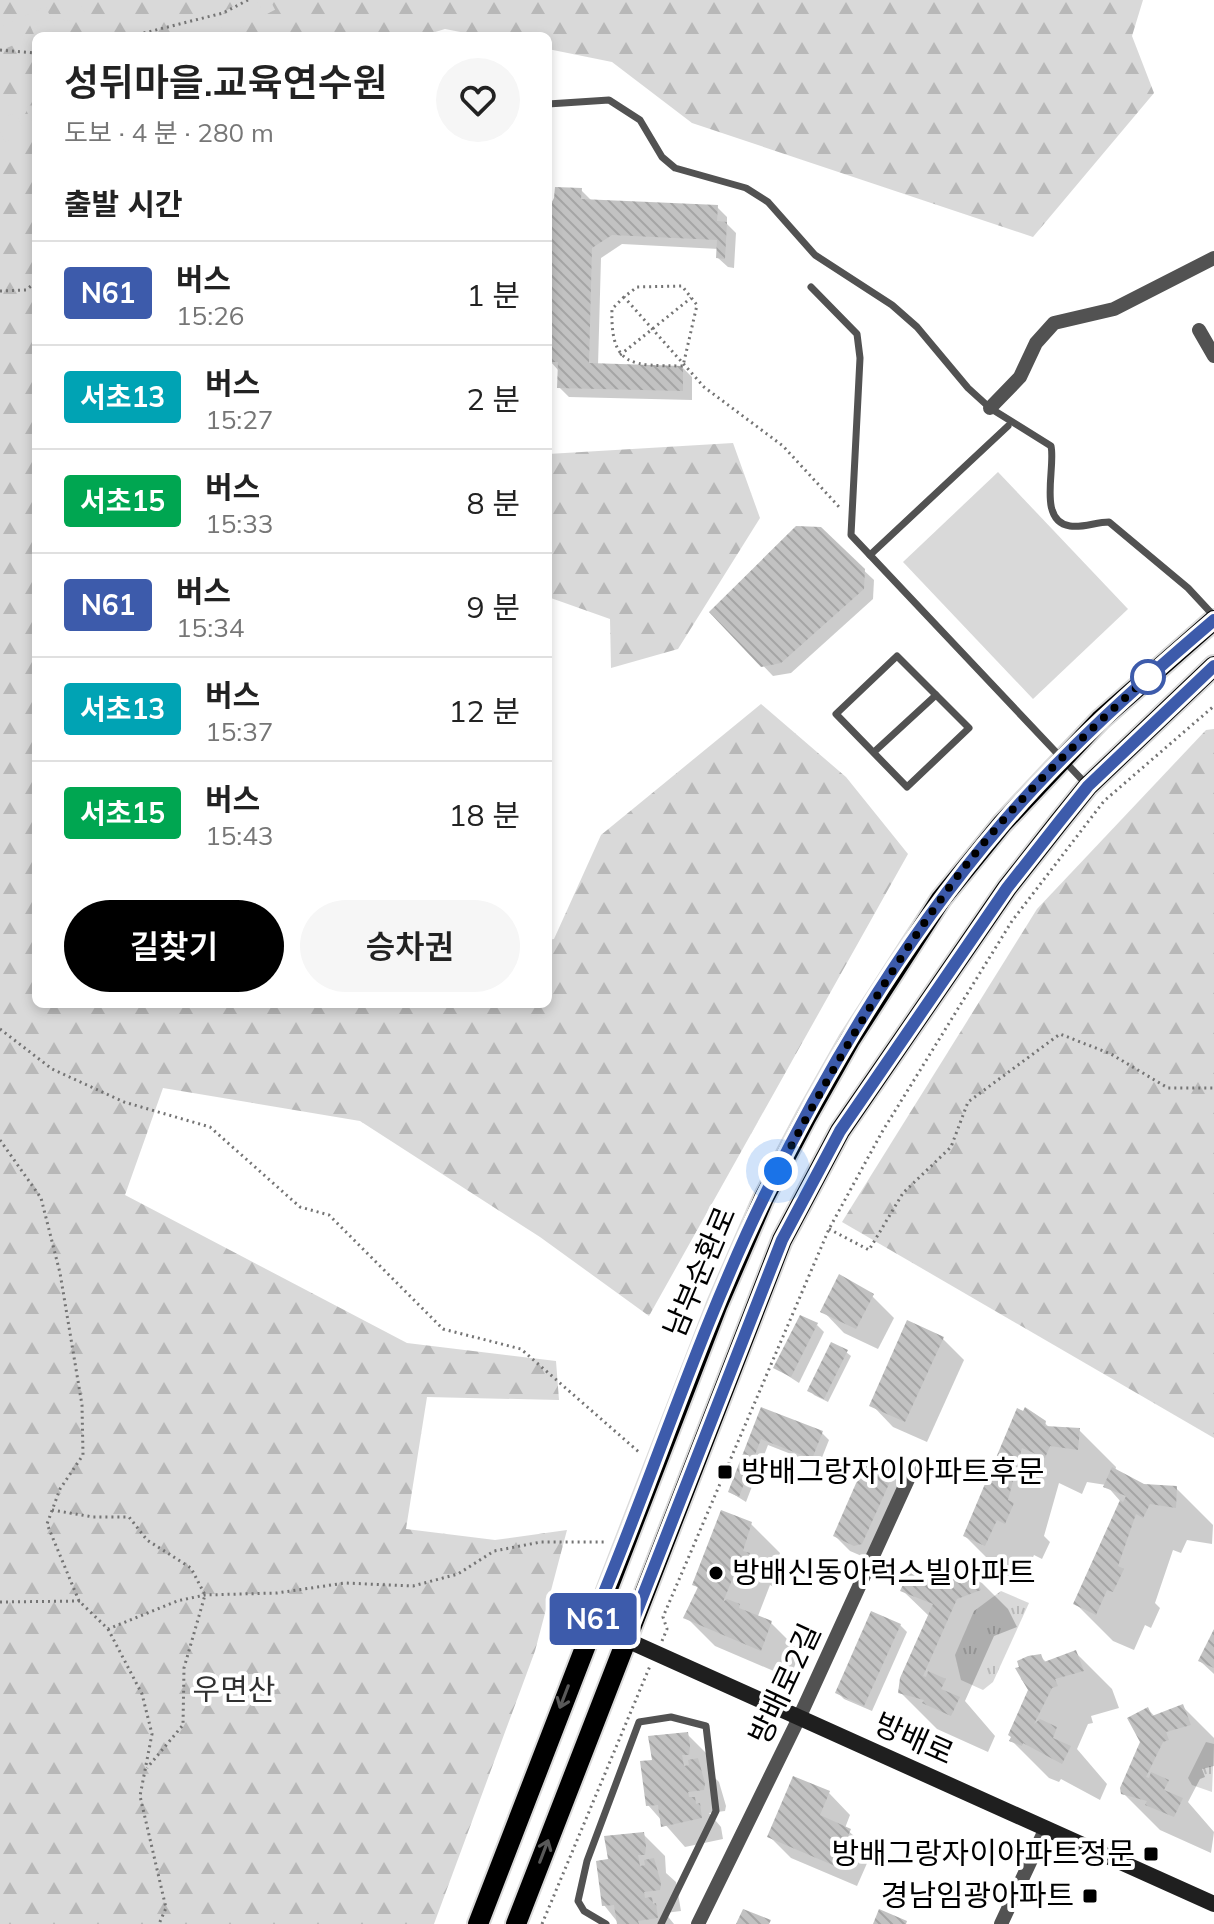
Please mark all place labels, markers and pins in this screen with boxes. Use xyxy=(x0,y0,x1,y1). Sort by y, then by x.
unlabelled marker xyxy=(1131,660,1165,694)
place label: 방배그랑자이아파트후문 xyxy=(741,1452,1045,1490)
marker: 방배그랑자이아파트후문 xyxy=(716,1463,734,1481)
place label: 방배신동아럭스빌아파트 xyxy=(732,1553,1036,1591)
marker: 방배신동아럭스빌아파트 xyxy=(707,1564,725,1582)
place label: 방배그랑자이아파트정문 xyxy=(831,1834,1135,1872)
marker: 방배그랑자이아파트정문 xyxy=(1142,1845,1160,1863)
place label: 경남임광아파트 xyxy=(881,1876,1074,1914)
marker: 경남임광아파트 xyxy=(1081,1887,1099,1905)

